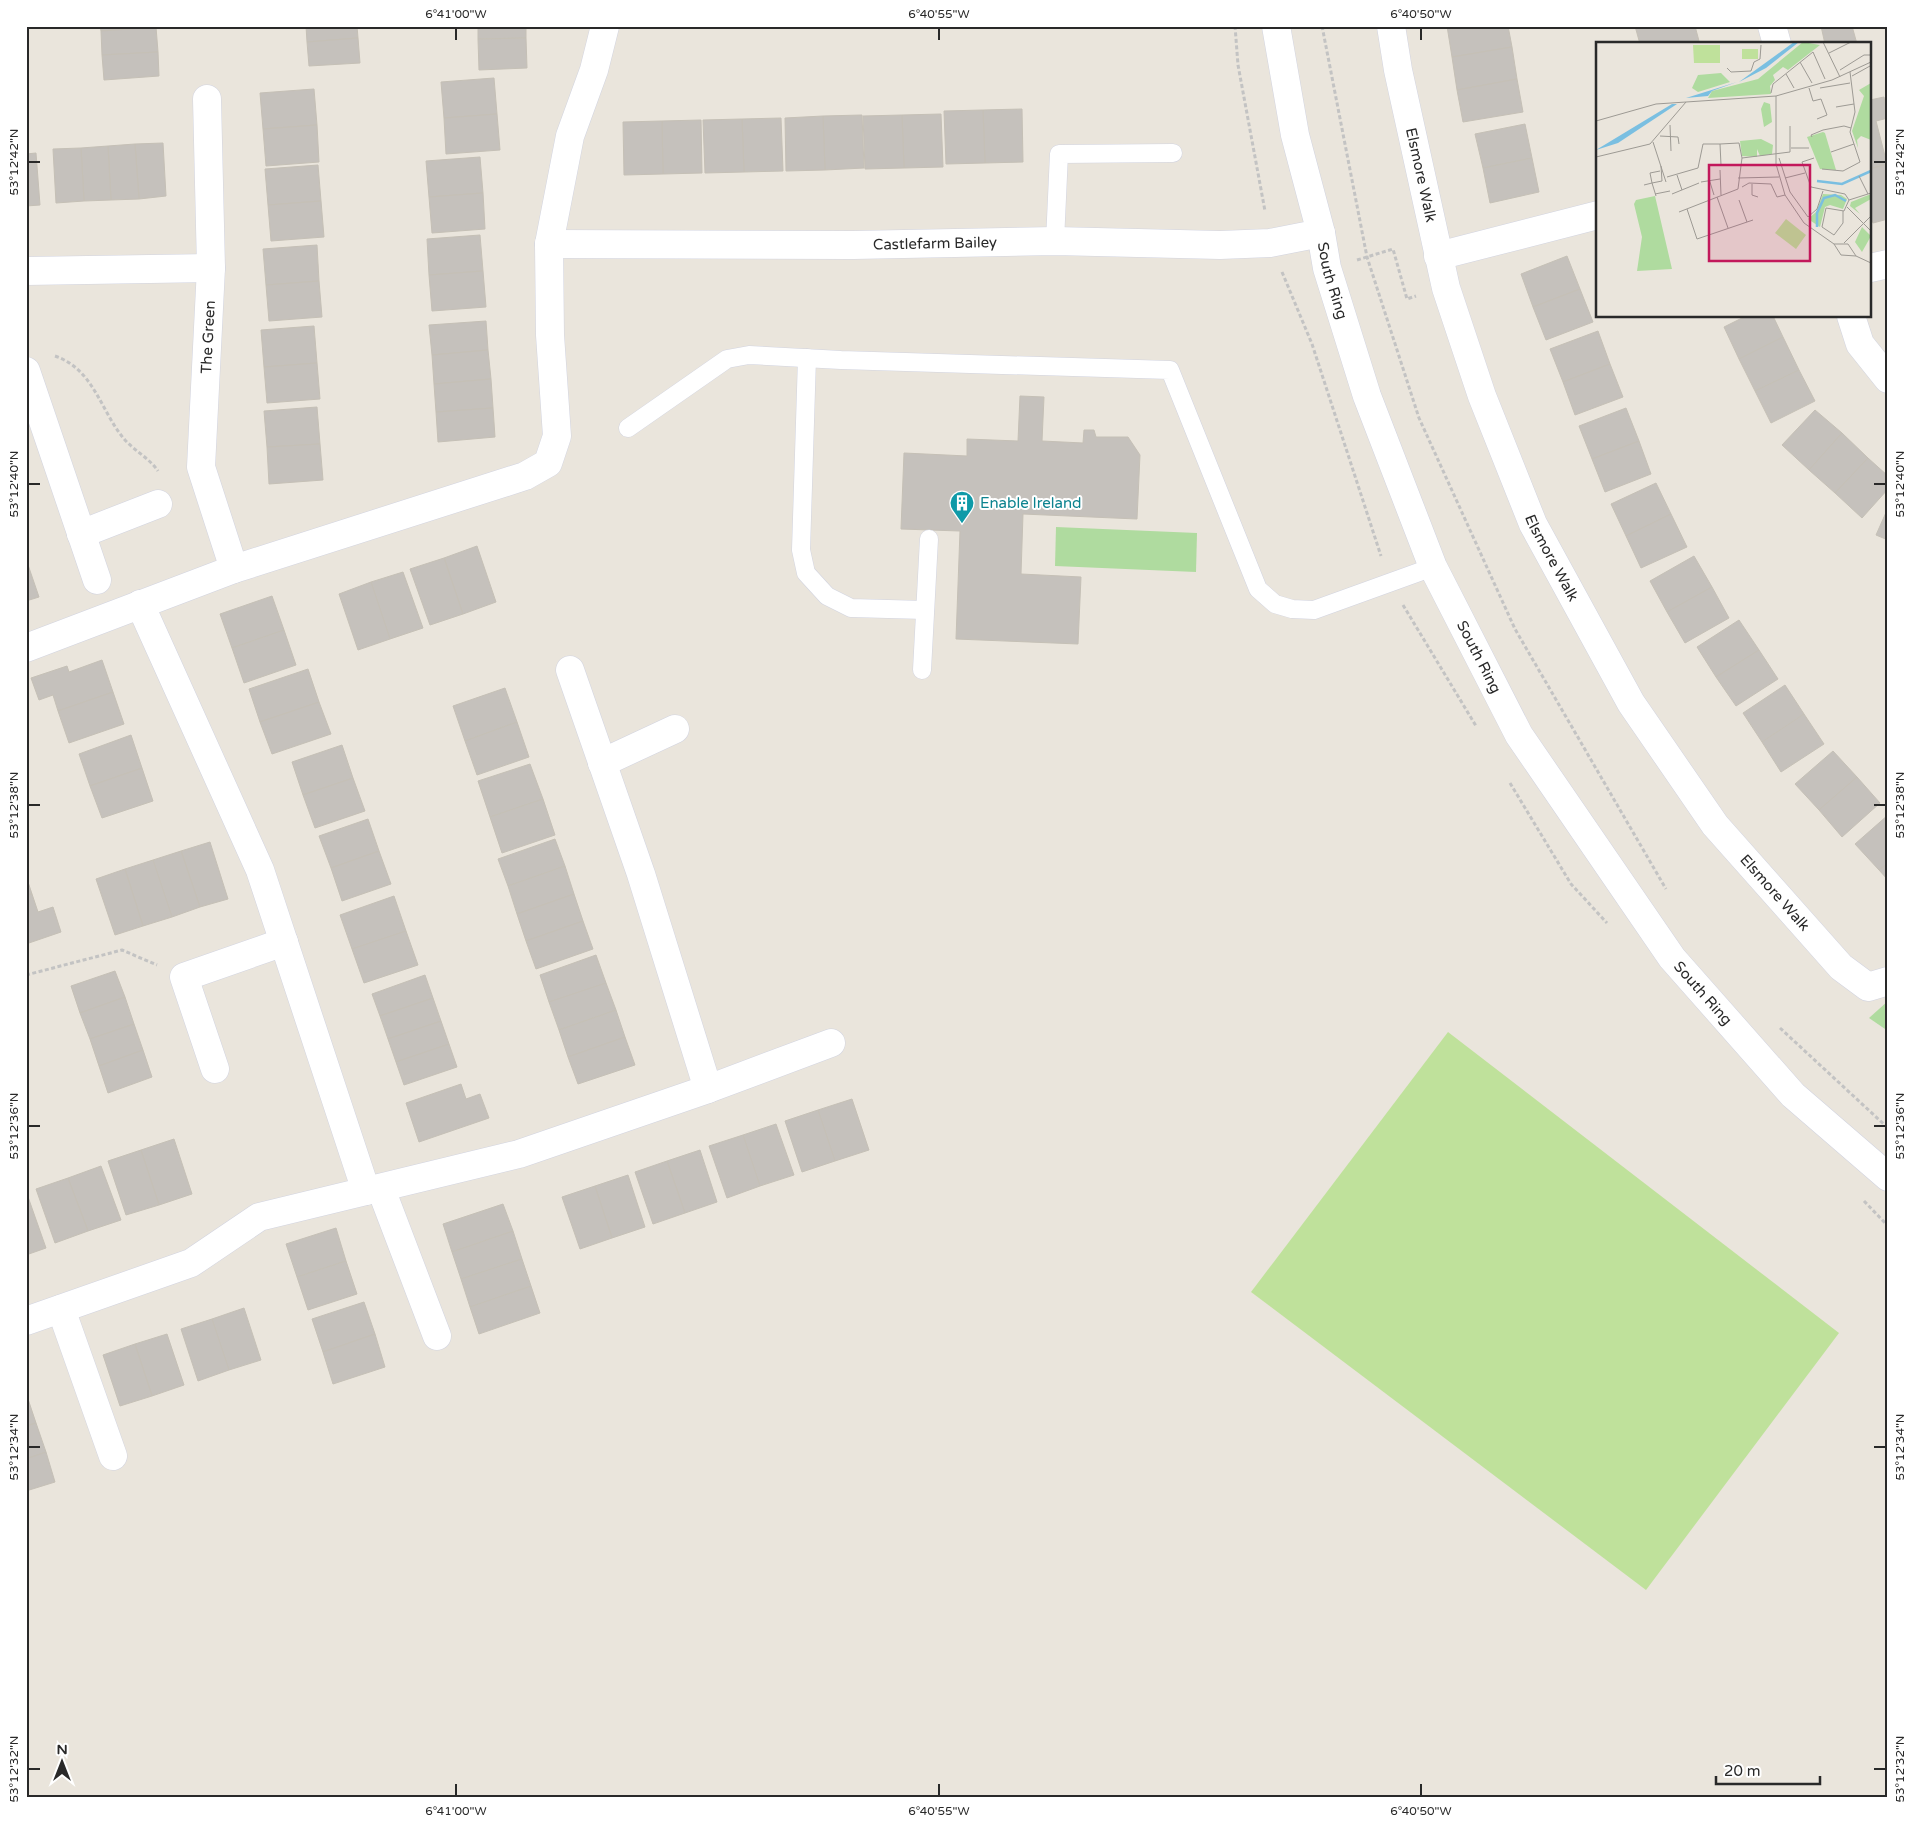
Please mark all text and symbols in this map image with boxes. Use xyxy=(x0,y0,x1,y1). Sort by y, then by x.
text: 6°41'00"W xyxy=(425,7,487,21)
text: 6°40'55"W xyxy=(908,7,970,21)
text: 6°40'50"W xyxy=(1390,7,1452,21)
inset map xyxy=(1596,42,1872,318)
street label: Elsmore Walk xyxy=(1402,126,1440,224)
text: 53°12'42"N xyxy=(7,129,21,196)
text: 53°12'42"N xyxy=(1893,129,1907,196)
street label: Castlefarm Bailey xyxy=(873,233,997,254)
street label: South Ring xyxy=(1314,241,1351,321)
street label: The Green xyxy=(197,300,219,374)
text: 53°12'40"N xyxy=(7,451,21,518)
text: 53°12'40"N xyxy=(1893,451,1907,518)
building icon: Enable Ireland xyxy=(949,490,975,524)
place label: Enable Ireland xyxy=(980,494,1082,512)
street label: Elsmore Walk xyxy=(1521,512,1583,604)
street label: South Ring xyxy=(1453,618,1505,696)
text: 53°12'38"N xyxy=(7,772,21,839)
text: 53°12'38"N xyxy=(1893,772,1907,839)
street label: Elsmore Walk xyxy=(1736,851,1814,935)
street label: South Ring xyxy=(1670,957,1736,1029)
text: 53°12'36"N xyxy=(7,1093,21,1160)
text: 53°12'36"N xyxy=(1893,1093,1907,1160)
text: 53°12'34"N xyxy=(7,1414,21,1481)
text: 53°12'34"N xyxy=(1893,1414,1907,1481)
text: 53°12'32"N xyxy=(7,1736,21,1803)
north arrow xyxy=(38,1736,88,1786)
text: 53°12'32"N xyxy=(1893,1736,1907,1803)
text: N xyxy=(56,1741,68,1758)
scale bar xyxy=(1716,1754,1820,1786)
text: 20 m xyxy=(1724,1762,1761,1780)
text: 6°41'00"W xyxy=(425,1804,487,1818)
text: 6°40'55"W xyxy=(908,1804,970,1818)
text: 6°40'50"W xyxy=(1390,1804,1452,1818)

